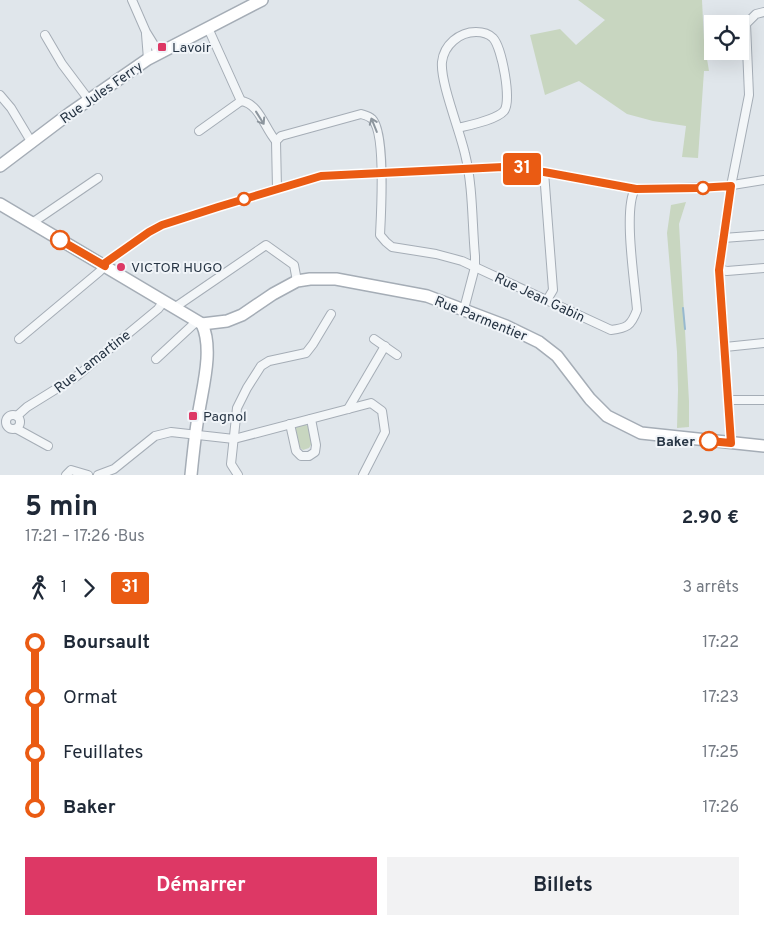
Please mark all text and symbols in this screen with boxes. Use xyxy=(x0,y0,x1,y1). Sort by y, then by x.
map controls xyxy=(704,15,749,60)
button: locate xyxy=(704,15,749,60)
place label: Lavoir xyxy=(172,40,212,57)
marker: Lavoir xyxy=(156,41,168,53)
street label: Rue Jules Ferry xyxy=(57,58,146,128)
one-way arrow xyxy=(256,111,266,125)
one-way arrow xyxy=(369,118,378,133)
line badge: 31 xyxy=(500,153,544,185)
text: 31 xyxy=(513,157,531,180)
unlabelled marker xyxy=(696,181,710,195)
unlabelled marker xyxy=(237,192,251,206)
unlabelled marker xyxy=(50,230,70,250)
place label: VICTOR HUGO xyxy=(131,260,223,277)
marker: VICTOR HUGO xyxy=(115,261,127,273)
street label: Rue Jean Gabin xyxy=(491,270,587,327)
street label: Rue Parmentier xyxy=(432,293,530,346)
street label: Rue Lamartine xyxy=(51,327,135,397)
place label: Pagnol xyxy=(203,409,247,426)
marker: Pagnol xyxy=(187,410,199,422)
marker: Baker xyxy=(699,431,719,451)
place label: Baker xyxy=(656,434,695,451)
text: 5 min xyxy=(25,490,98,526)
text: 2.90 € xyxy=(682,506,739,530)
text: 17:21 – 17:26 · Bus xyxy=(25,527,145,547)
icon: walk xyxy=(25,574,53,602)
icon: forward xyxy=(75,574,103,602)
text: 31 xyxy=(121,576,139,599)
text: 1 xyxy=(61,578,67,598)
text: 3 arrêts xyxy=(683,578,739,598)
text: Boursault xyxy=(63,631,150,655)
text: 17:22 xyxy=(702,633,739,653)
text: Ormat xyxy=(63,686,117,710)
text: 17:23 xyxy=(702,688,739,708)
text: Feuillates xyxy=(63,741,144,765)
text: 17:25 xyxy=(702,743,739,763)
text: Baker xyxy=(63,796,116,820)
text: 17:26 xyxy=(702,798,739,818)
button: Démarrer xyxy=(25,857,377,915)
button: Billets xyxy=(387,857,739,915)

